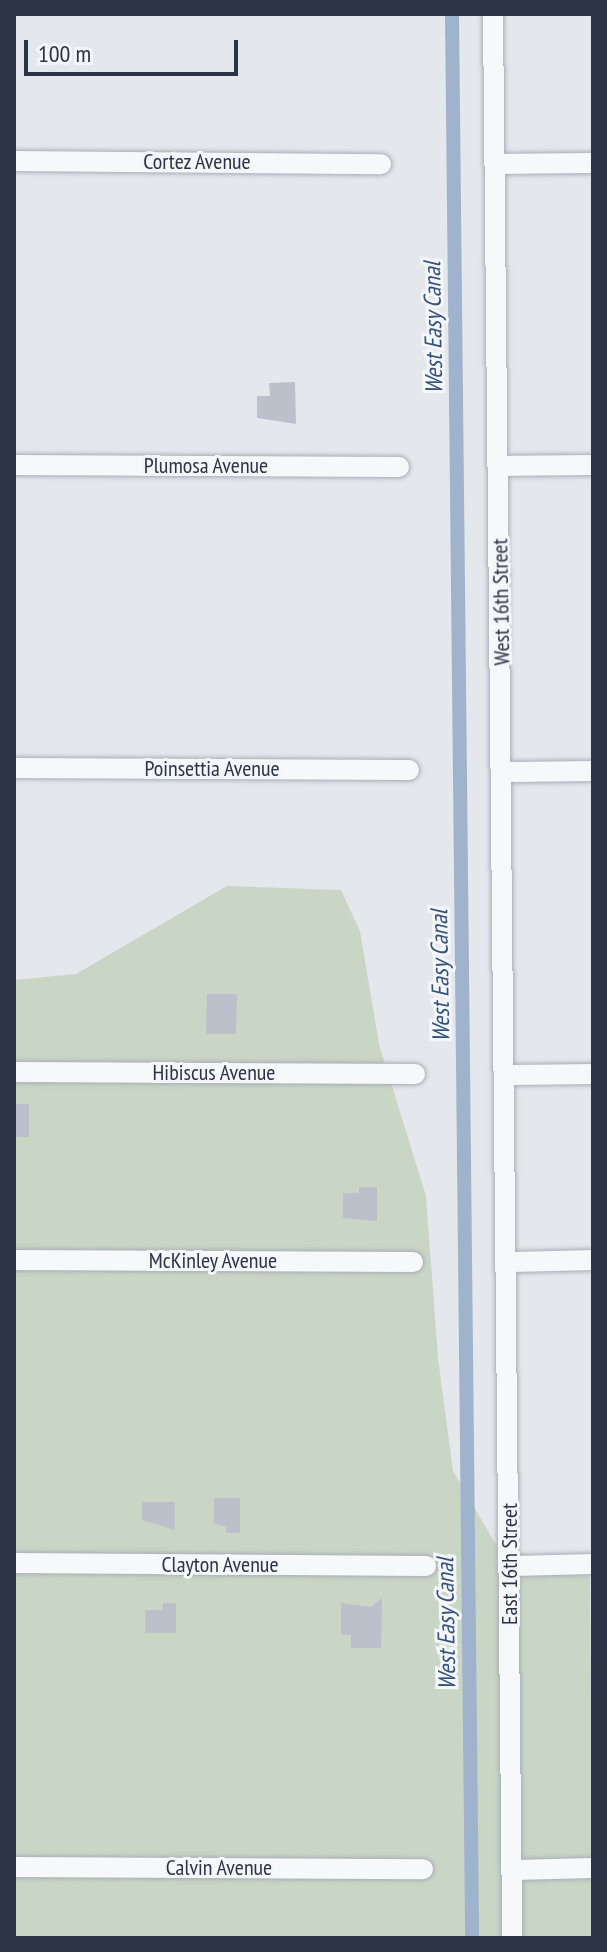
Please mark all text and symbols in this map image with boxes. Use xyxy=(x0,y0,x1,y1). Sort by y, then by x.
scale bar xyxy=(28,24,242,74)
text: 100 m xyxy=(38,38,91,69)
street label: Cortez Avenue xyxy=(143,149,251,175)
water label: West Easy Canal xyxy=(417,261,449,395)
street label: Plumosa Avenue xyxy=(144,453,268,479)
street label: West 16th Street xyxy=(487,538,515,666)
street label: Poinsettia Avenue xyxy=(144,756,280,782)
water label: West Easy Canal xyxy=(424,909,456,1043)
street label: Hibiscus Avenue xyxy=(152,1060,276,1086)
street label: McKinley Avenue xyxy=(148,1248,278,1274)
street label: East 16th Street xyxy=(497,1503,523,1625)
street label: Clayton Avenue xyxy=(161,1552,279,1578)
water label: West Easy Canal xyxy=(430,1557,462,1691)
street label: Calvin Avenue xyxy=(166,1855,272,1881)

